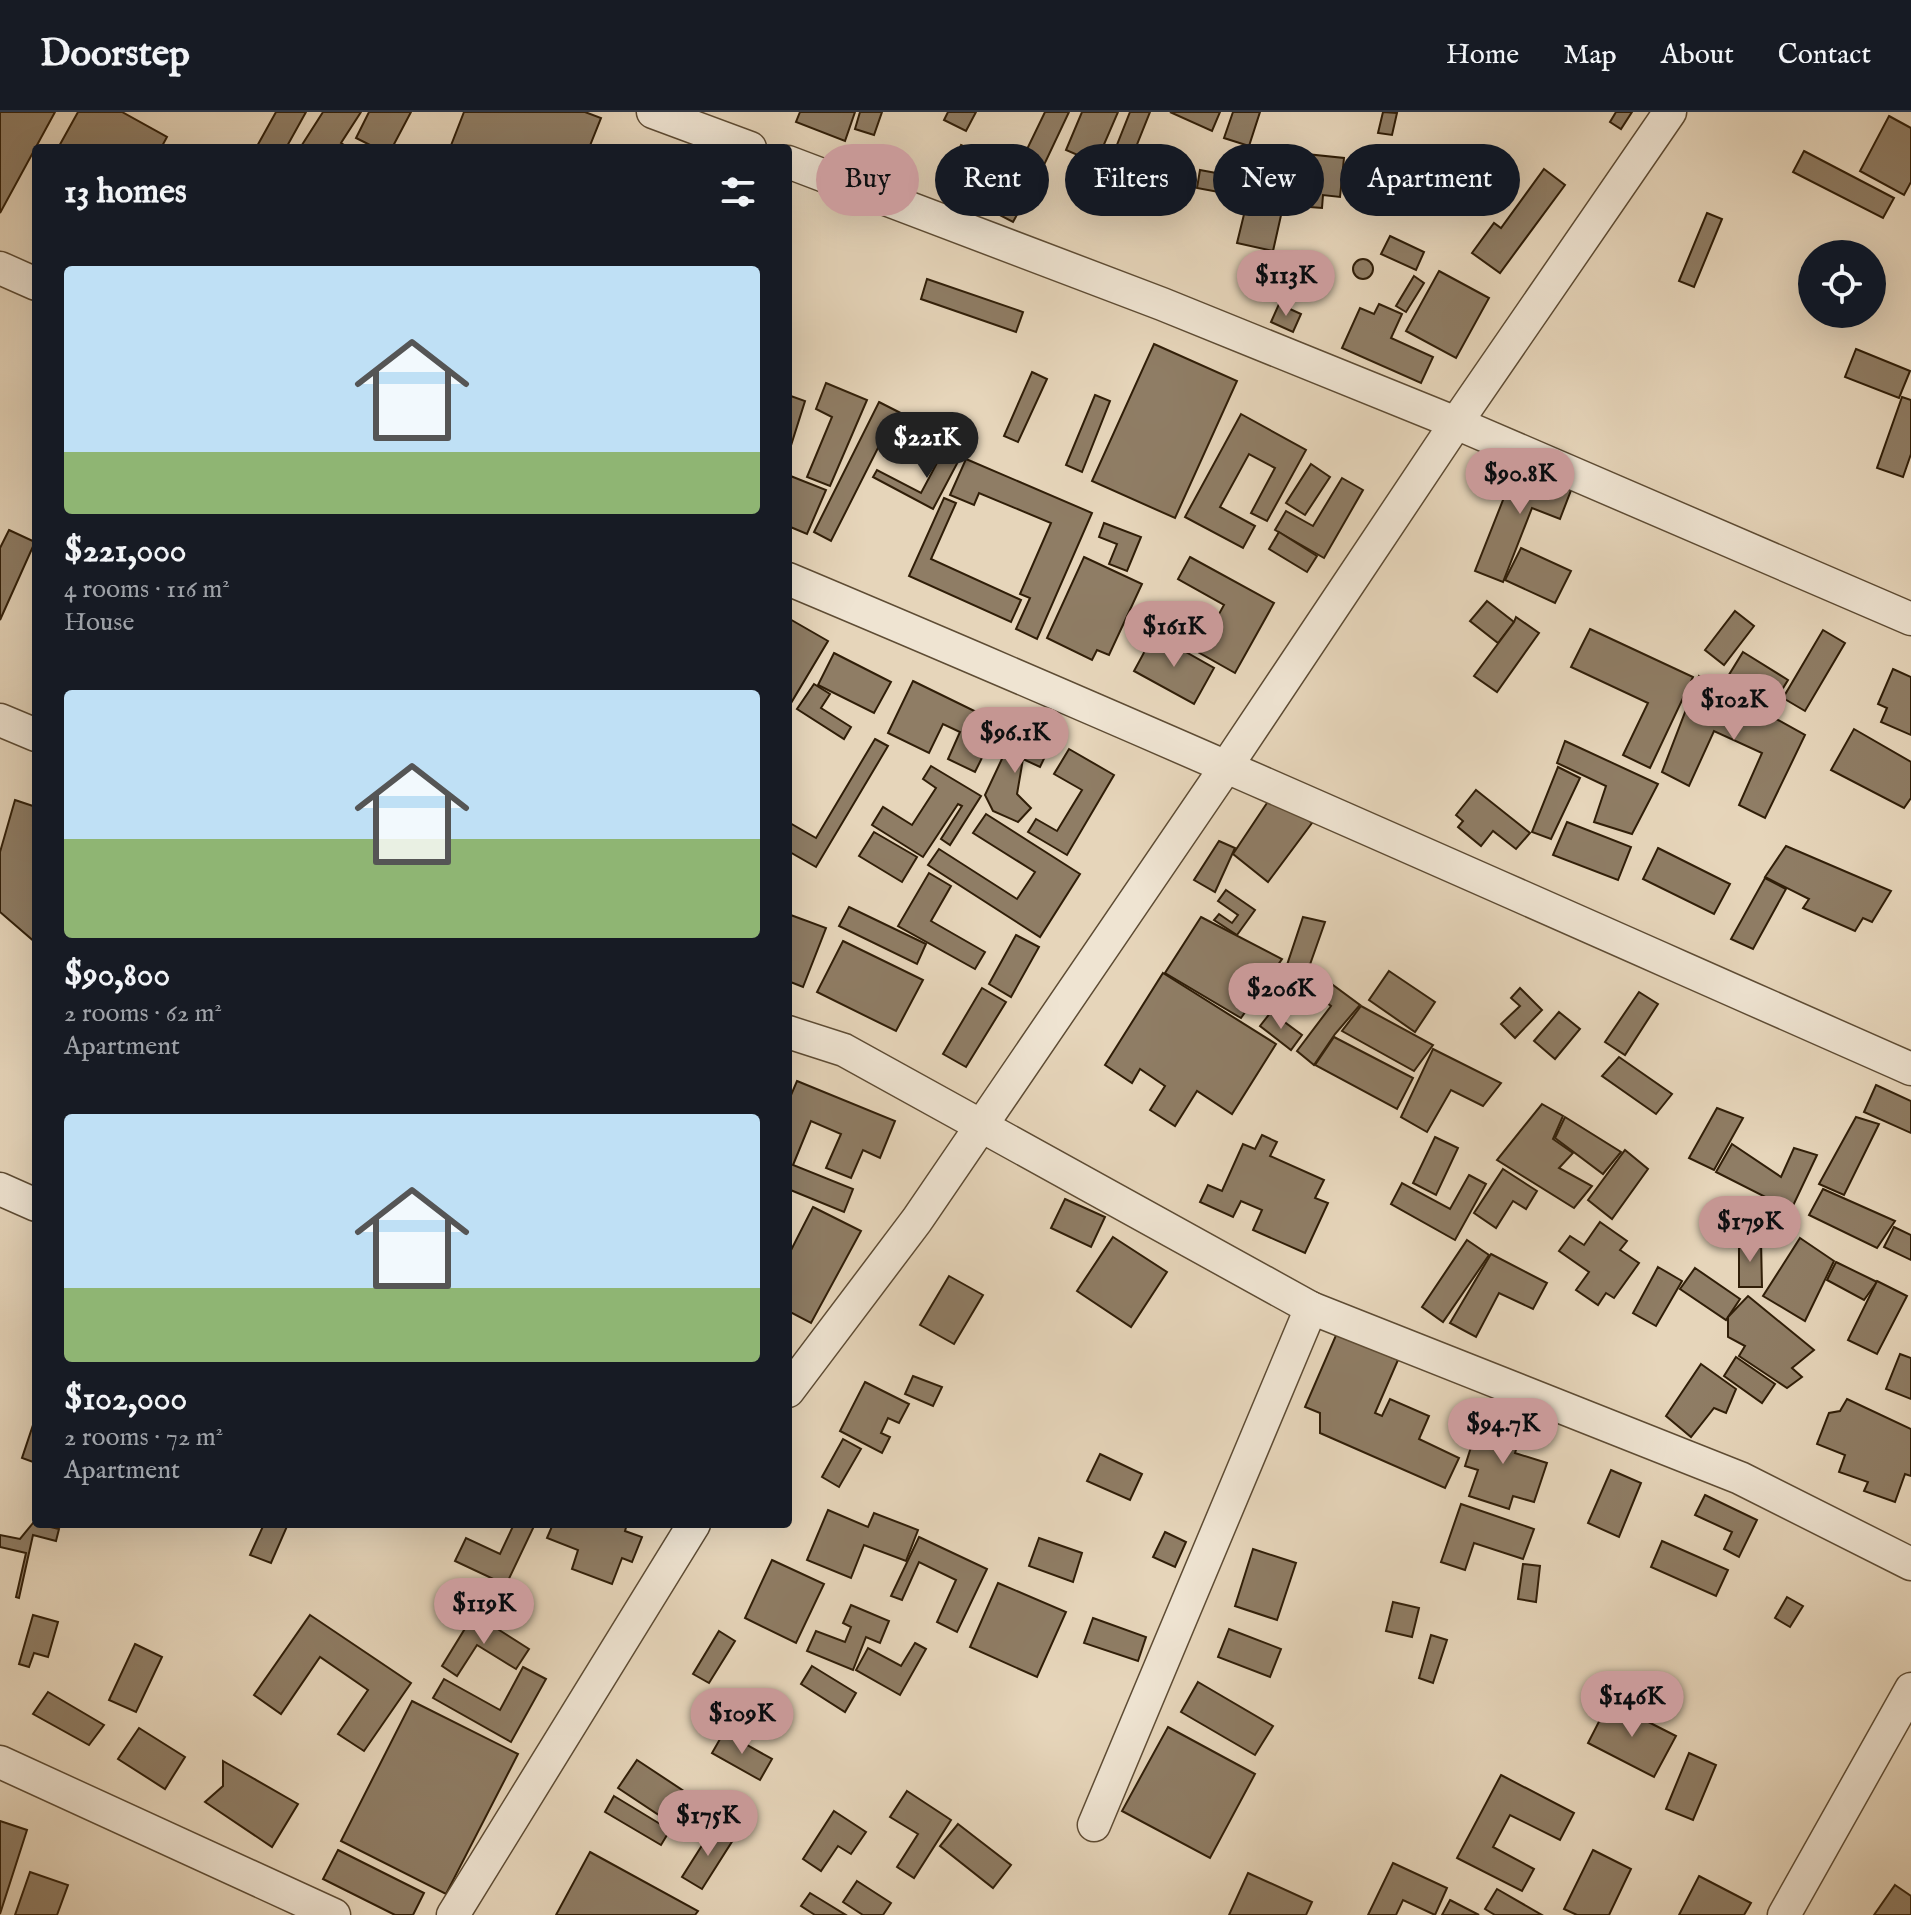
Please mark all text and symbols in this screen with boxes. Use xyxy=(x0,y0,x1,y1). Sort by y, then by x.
text: Doorstep xyxy=(40,31,190,79)
text: Home xyxy=(1446,38,1519,73)
text: Map xyxy=(1563,38,1617,73)
text: About xyxy=(1661,38,1734,73)
text: Contact xyxy=(1778,38,1871,73)
chip: Buy xyxy=(816,144,919,216)
chip: Rent xyxy=(935,144,1049,216)
chip: Filters xyxy=(1065,144,1197,216)
chip: New xyxy=(1213,144,1324,216)
chip: Apartment xyxy=(1340,144,1520,216)
icon: filters xyxy=(716,170,760,214)
text: 13 homes xyxy=(64,171,187,214)
map controls xyxy=(1798,240,1886,328)
button: locate xyxy=(1798,240,1886,328)
pin: $113K xyxy=(1230,250,1342,318)
text: $113K xyxy=(1255,259,1317,292)
icon: home xyxy=(340,318,484,462)
pin: $221K xyxy=(871,412,983,480)
text: $221K xyxy=(893,421,961,454)
pin: $90.8K xyxy=(1455,448,1585,516)
text: $90.8K xyxy=(1483,457,1557,490)
text: $221,000 xyxy=(64,530,187,573)
text: 4 rooms · 116 m² xyxy=(64,573,230,606)
pin: $161K xyxy=(1118,601,1230,669)
text: House xyxy=(64,606,134,639)
text: $161K xyxy=(1142,610,1206,643)
pin: $102K xyxy=(1678,674,1790,742)
text: $102K xyxy=(1700,683,1768,716)
pin: $96.1K xyxy=(950,707,1080,775)
text: $96.1K xyxy=(980,716,1050,749)
icon: home xyxy=(340,742,484,886)
text: $90,800 xyxy=(64,954,170,997)
pin: $206K xyxy=(1225,963,1337,1031)
text: $206K xyxy=(1246,972,1316,1005)
text: 2 rooms · 62 m² xyxy=(64,997,222,1030)
text: Apartment xyxy=(64,1030,180,1063)
icon: home xyxy=(340,1166,484,1310)
pin: $179K xyxy=(1694,1196,1806,1264)
text: $179K xyxy=(1717,1205,1783,1238)
text: $102,000 xyxy=(64,1378,187,1421)
pin: $94.7K xyxy=(1438,1398,1568,1466)
text: $94.7K xyxy=(1466,1407,1540,1440)
text: 2 rooms · 72 m² xyxy=(64,1421,223,1454)
text: Apartment xyxy=(64,1454,180,1487)
pin: $119K xyxy=(428,1578,540,1646)
text: $119K xyxy=(452,1587,516,1620)
pin: $146K xyxy=(1576,1671,1688,1739)
text: $146K xyxy=(1599,1680,1665,1713)
pin: $109K xyxy=(686,1688,798,1756)
text: $109K xyxy=(709,1697,775,1730)
pin: $175K xyxy=(652,1790,764,1858)
text: $175K xyxy=(676,1799,740,1832)

